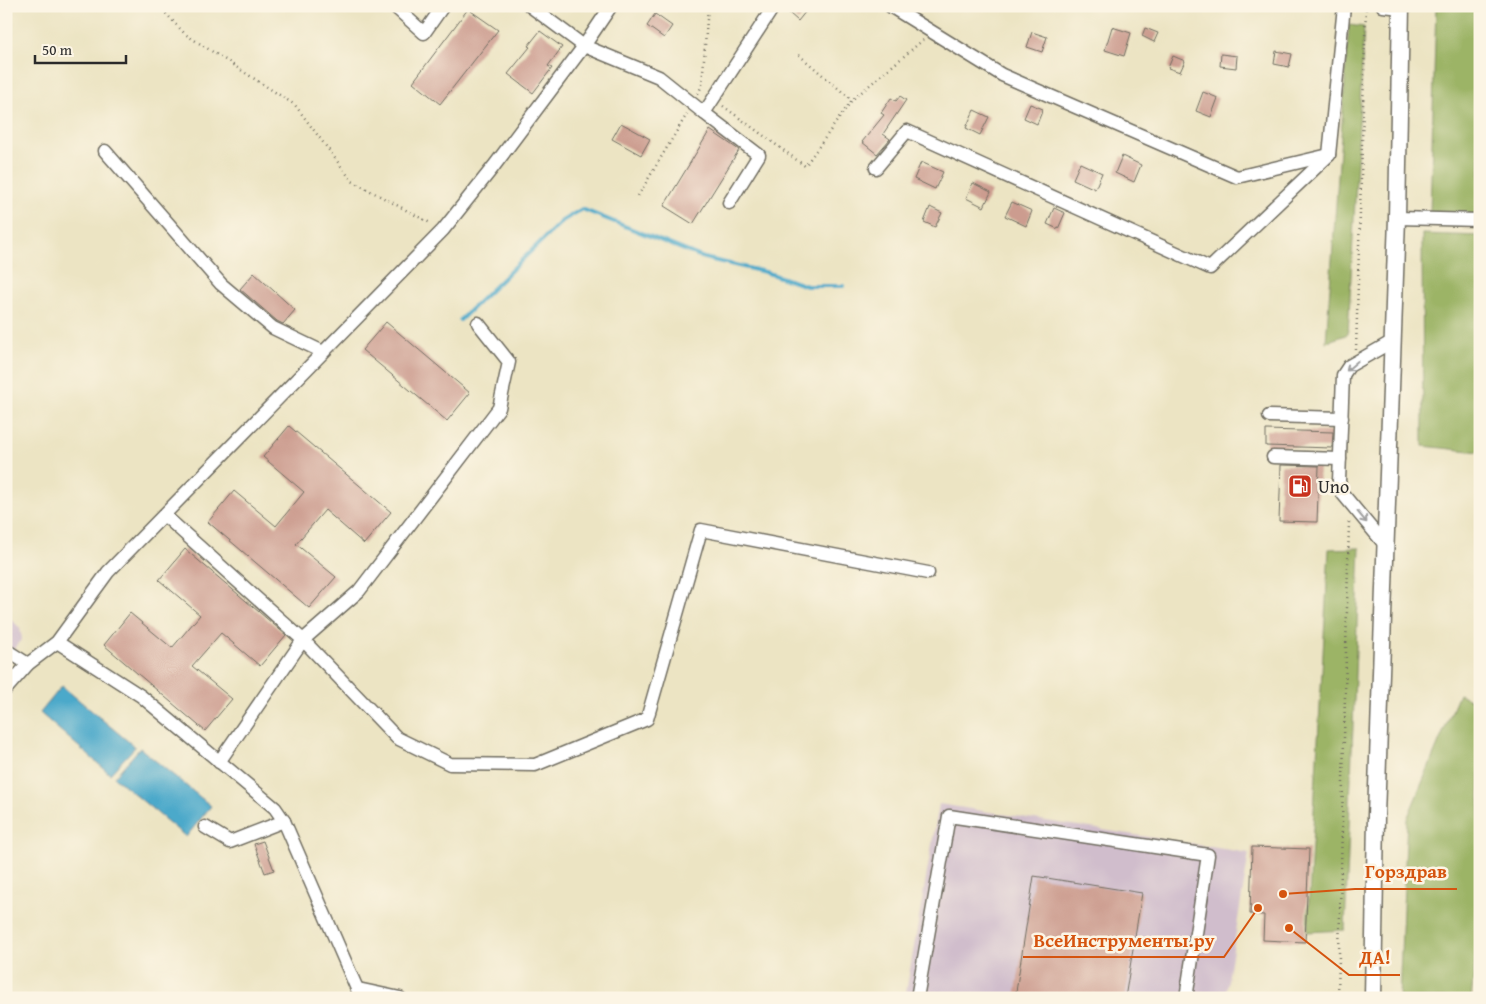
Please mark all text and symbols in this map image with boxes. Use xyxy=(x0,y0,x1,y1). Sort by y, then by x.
scale bar xyxy=(35,32,126,64)
text: 50 m xyxy=(42,39,73,60)
one-way arrow xyxy=(1345,361,1358,372)
fuel station icon: Uno xyxy=(1287,473,1313,499)
place label: Uno xyxy=(1318,473,1349,500)
one-way arrow xyxy=(1356,511,1368,524)
callout: Горздрав xyxy=(1355,855,1457,889)
text: Горздрав xyxy=(1365,857,1447,885)
callout: ВсеИнструменты.ру xyxy=(1023,923,1224,957)
text: ВсеИнструменты.ру xyxy=(1034,926,1214,954)
callout: ДА! xyxy=(1349,941,1400,975)
text: ДА! xyxy=(1358,943,1391,971)

